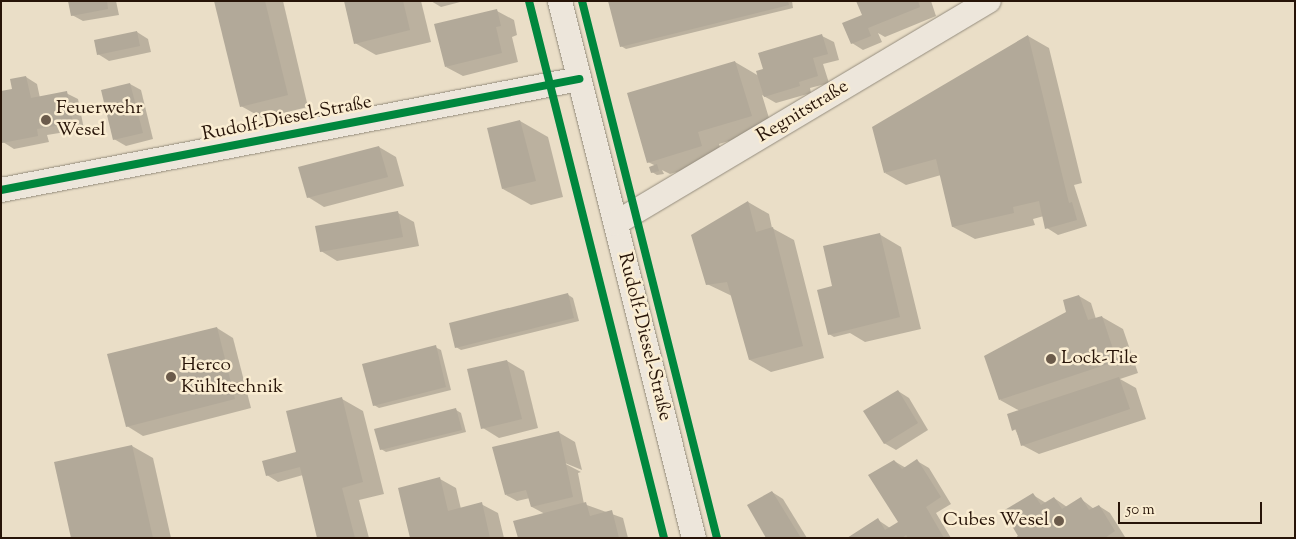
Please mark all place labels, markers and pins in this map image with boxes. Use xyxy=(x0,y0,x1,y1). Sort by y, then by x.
place label: Feuerwehr Wesel xyxy=(56,98,143,142)
marker: Feuerwehr Wesel xyxy=(40,114,52,126)
place label: Lock-Tile xyxy=(1061,348,1138,370)
marker: Lock-Tile xyxy=(1045,353,1057,365)
place label: Herco Kühltechnik xyxy=(181,355,283,399)
marker: Herco Kühltechnik xyxy=(165,371,177,383)
place label: Cubes Wesel xyxy=(943,510,1049,532)
marker: Cubes Wesel xyxy=(1053,515,1065,527)

